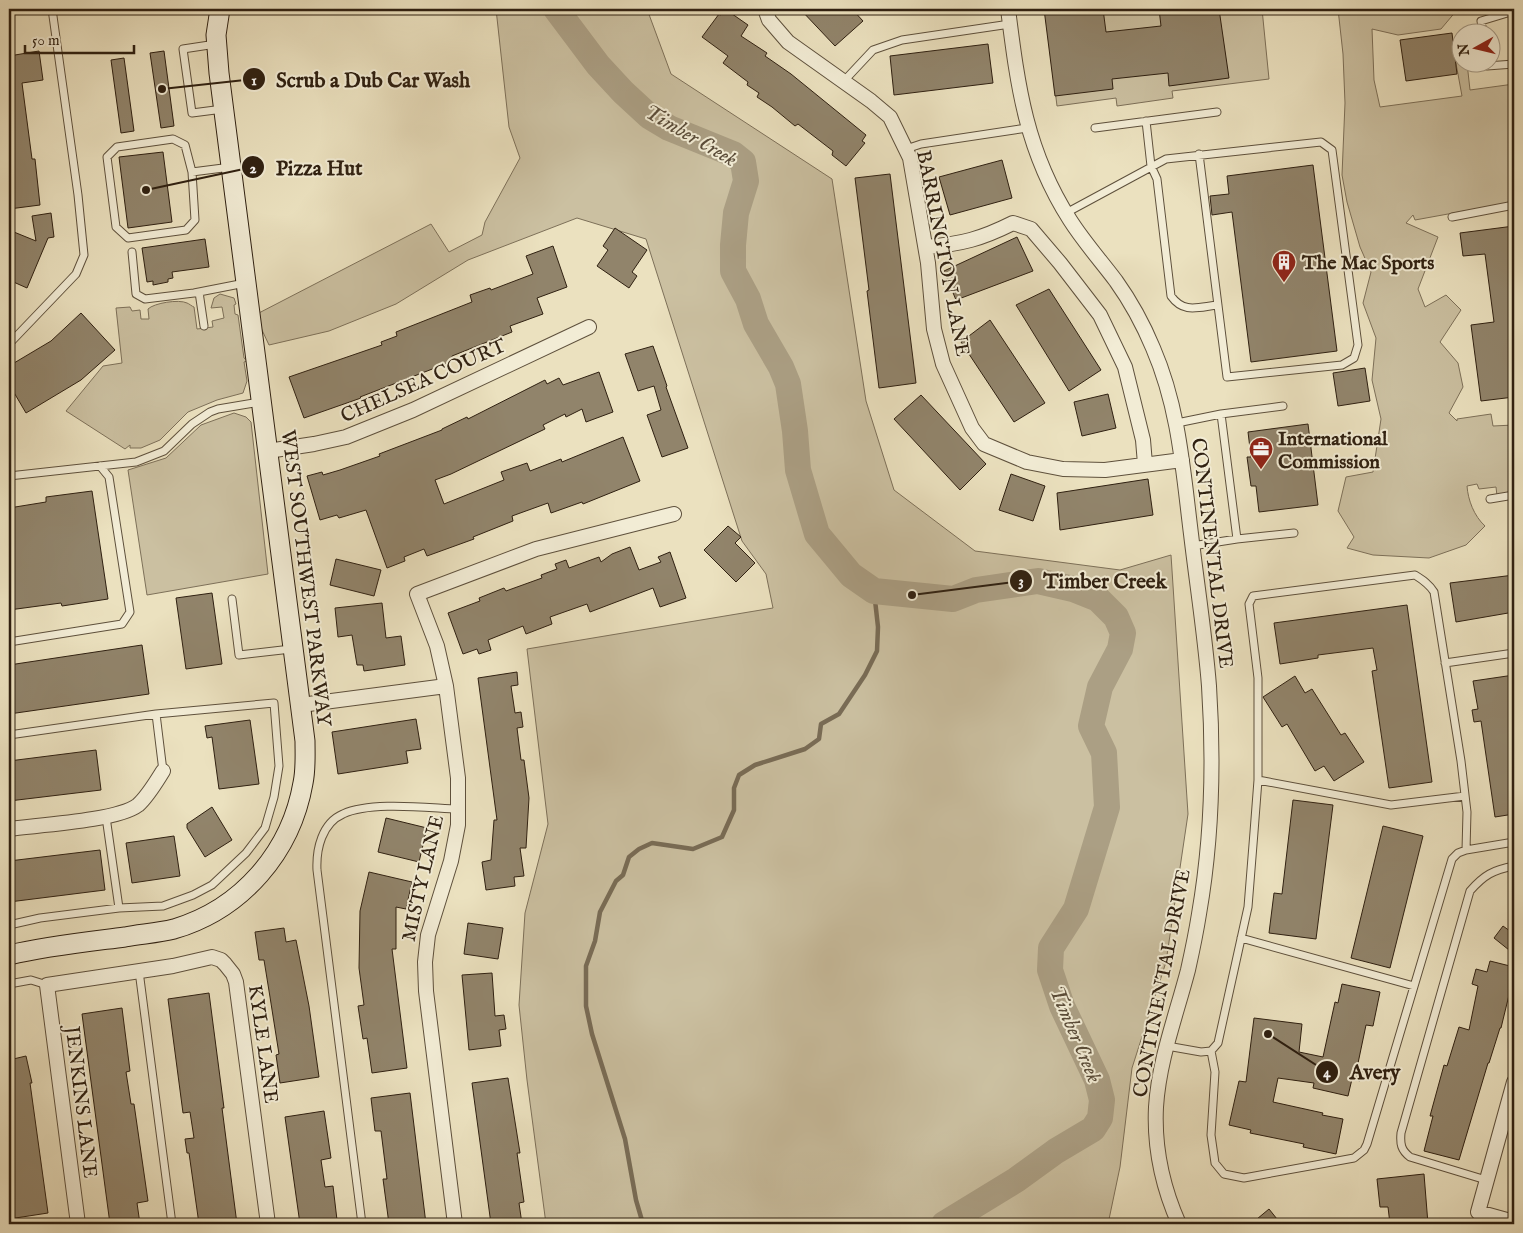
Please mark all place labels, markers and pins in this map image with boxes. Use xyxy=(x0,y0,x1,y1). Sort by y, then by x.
callout: Scrub a Dub Car Wash xyxy=(241,61,480,97)
callout: Pizza Hut xyxy=(241,149,372,185)
building icon: The Mac Sports xyxy=(1271,249,1297,283)
place label: The Mac Sports xyxy=(1301,251,1434,276)
place label: International Commission xyxy=(1278,427,1388,475)
office icon: International Commission xyxy=(1248,436,1274,470)
callout: Timber Creek xyxy=(1008,563,1176,599)
callout: Avery xyxy=(1314,1054,1410,1090)

